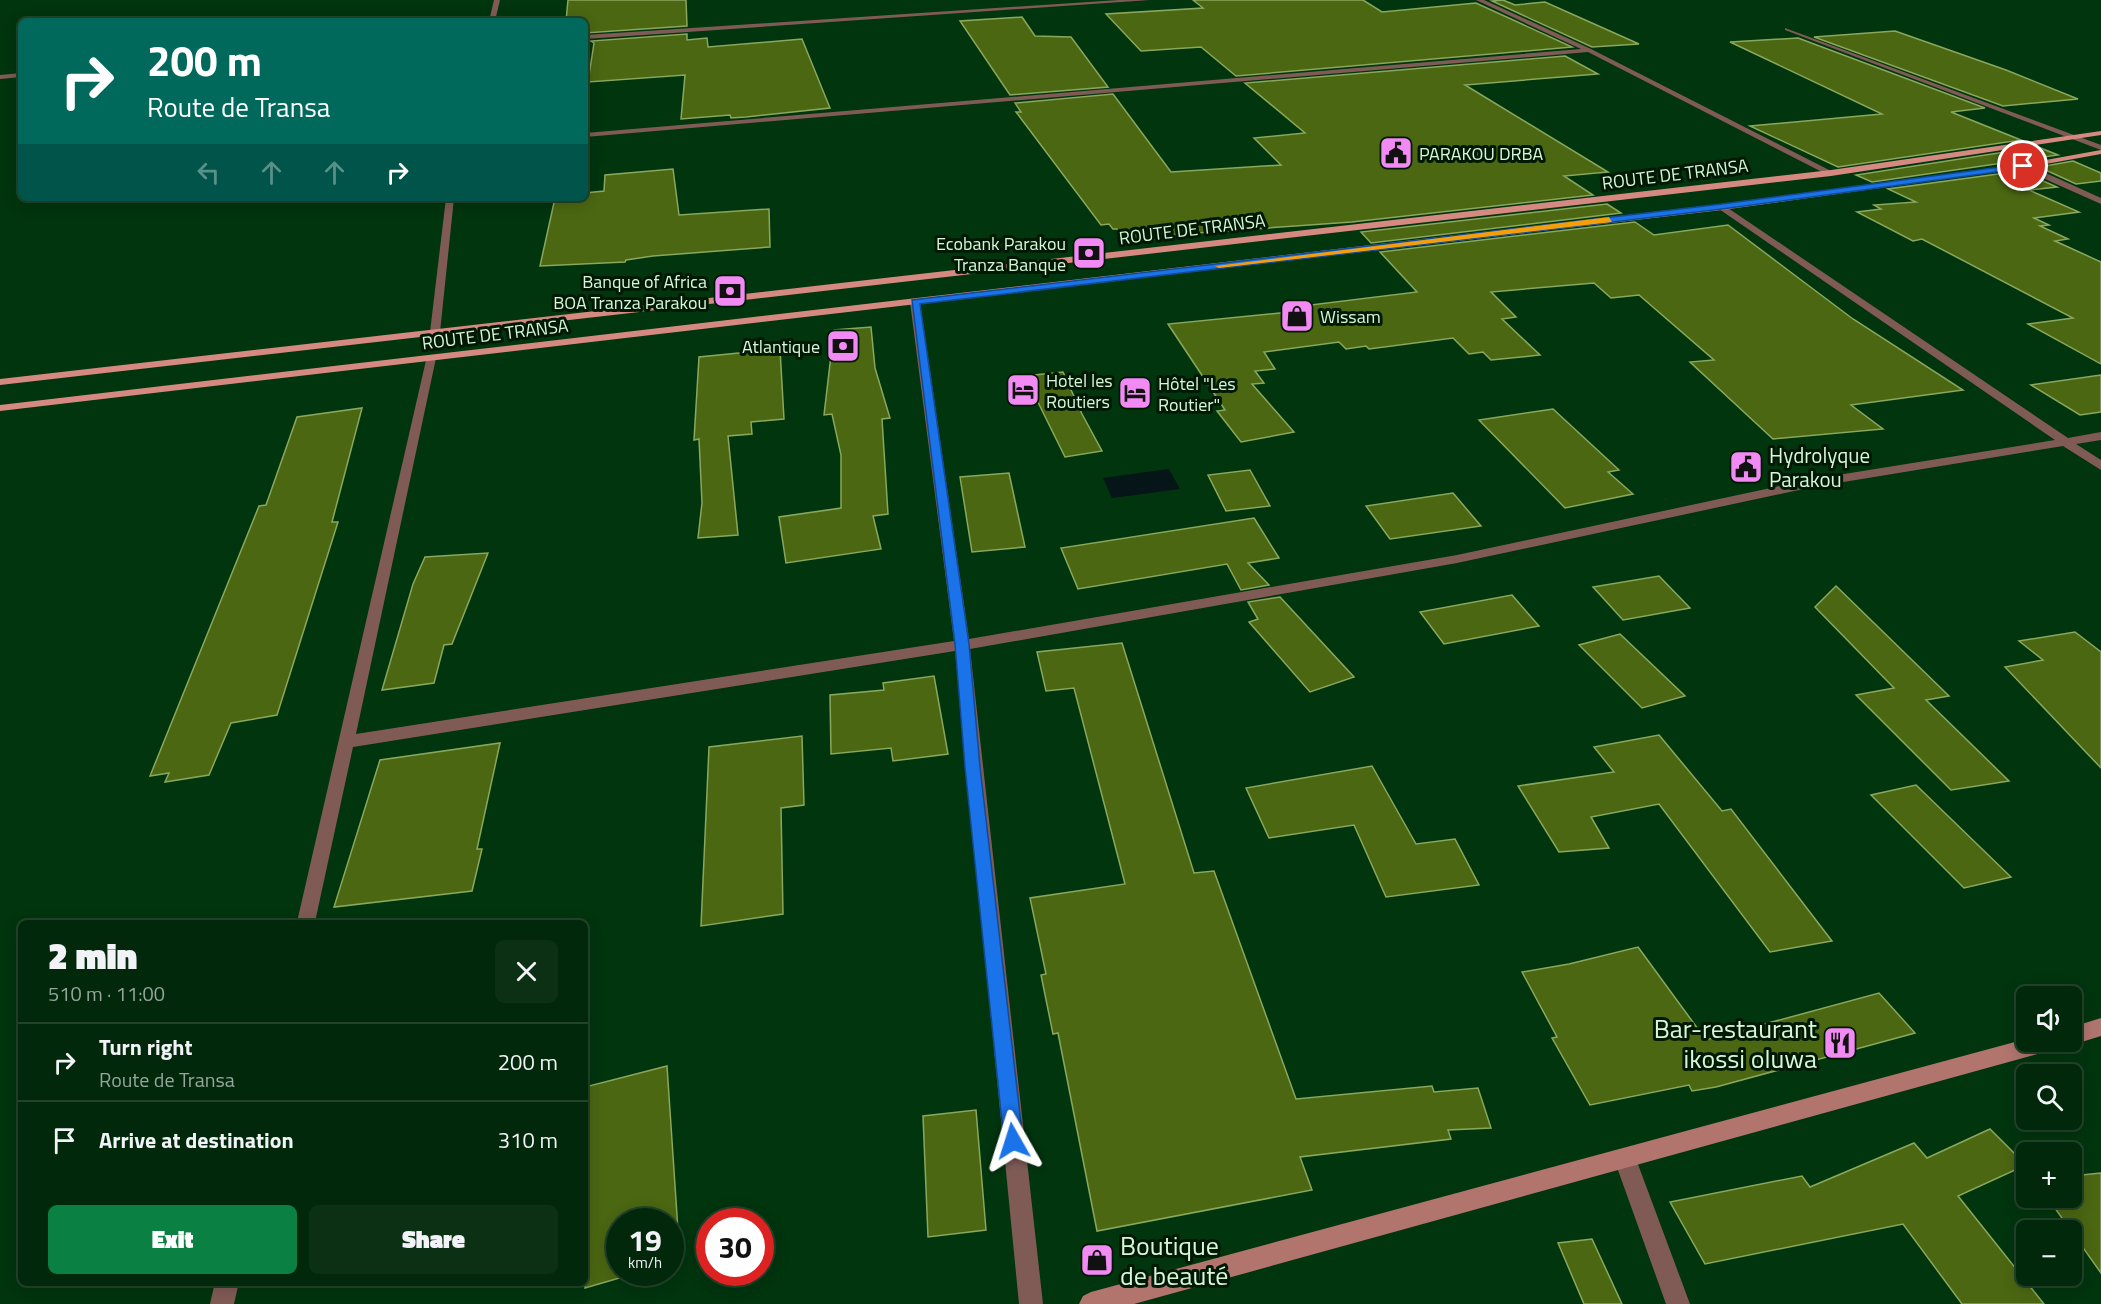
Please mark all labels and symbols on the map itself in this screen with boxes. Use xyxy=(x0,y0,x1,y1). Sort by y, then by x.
public building icon: PARAKOU DRBA xyxy=(1378,135,1414,171)
place label: PARAKOU DRBA xyxy=(1419,140,1544,167)
pin xyxy=(1997,140,2048,191)
street label: ROUTE DE TRANSA xyxy=(1600,152,1750,196)
street label: ROUTE DE TRANSA xyxy=(1117,207,1267,251)
place label: Ecobank Parakou Tranza Banque xyxy=(936,230,1066,278)
bank icon: Ecobank Parakou Tranza Banque xyxy=(1071,235,1107,271)
place label: Banque of Africa BOA Tranza Parakou xyxy=(553,268,707,316)
bank icon: Banque of Africa BOA Tranza Parakou xyxy=(712,273,748,309)
shop icon: Wissam xyxy=(1279,298,1315,334)
place label: Wissam xyxy=(1320,303,1381,330)
street label: ROUTE DE TRANSA xyxy=(420,312,570,356)
bank icon: Atlantique xyxy=(825,328,861,364)
place label: Atlantique xyxy=(742,333,820,360)
place label: Hotel les Routiers xyxy=(1046,367,1113,415)
place label: Hôtel "Les Routier" xyxy=(1158,370,1236,418)
hotel icon: Hotel les Routiers xyxy=(1005,372,1041,408)
hotel icon: Hôtel "Les Routier" xyxy=(1117,375,1153,411)
place label: Hydrolyque Parakou xyxy=(1769,439,1870,495)
public building icon: Hydrolyque Parakou xyxy=(1728,449,1764,485)
place label: Bar-restaurant ikossi oluwa xyxy=(1654,1009,1817,1078)
restaurant icon: Bar-restaurant ikossi oluwa xyxy=(1822,1025,1858,1061)
position arrow xyxy=(981,1109,1045,1173)
speed limit sign: 30 xyxy=(696,1208,774,1286)
place label: Boutique de beauté xyxy=(1120,1226,1229,1295)
shop icon: Boutique de beauté xyxy=(1079,1242,1115,1278)

